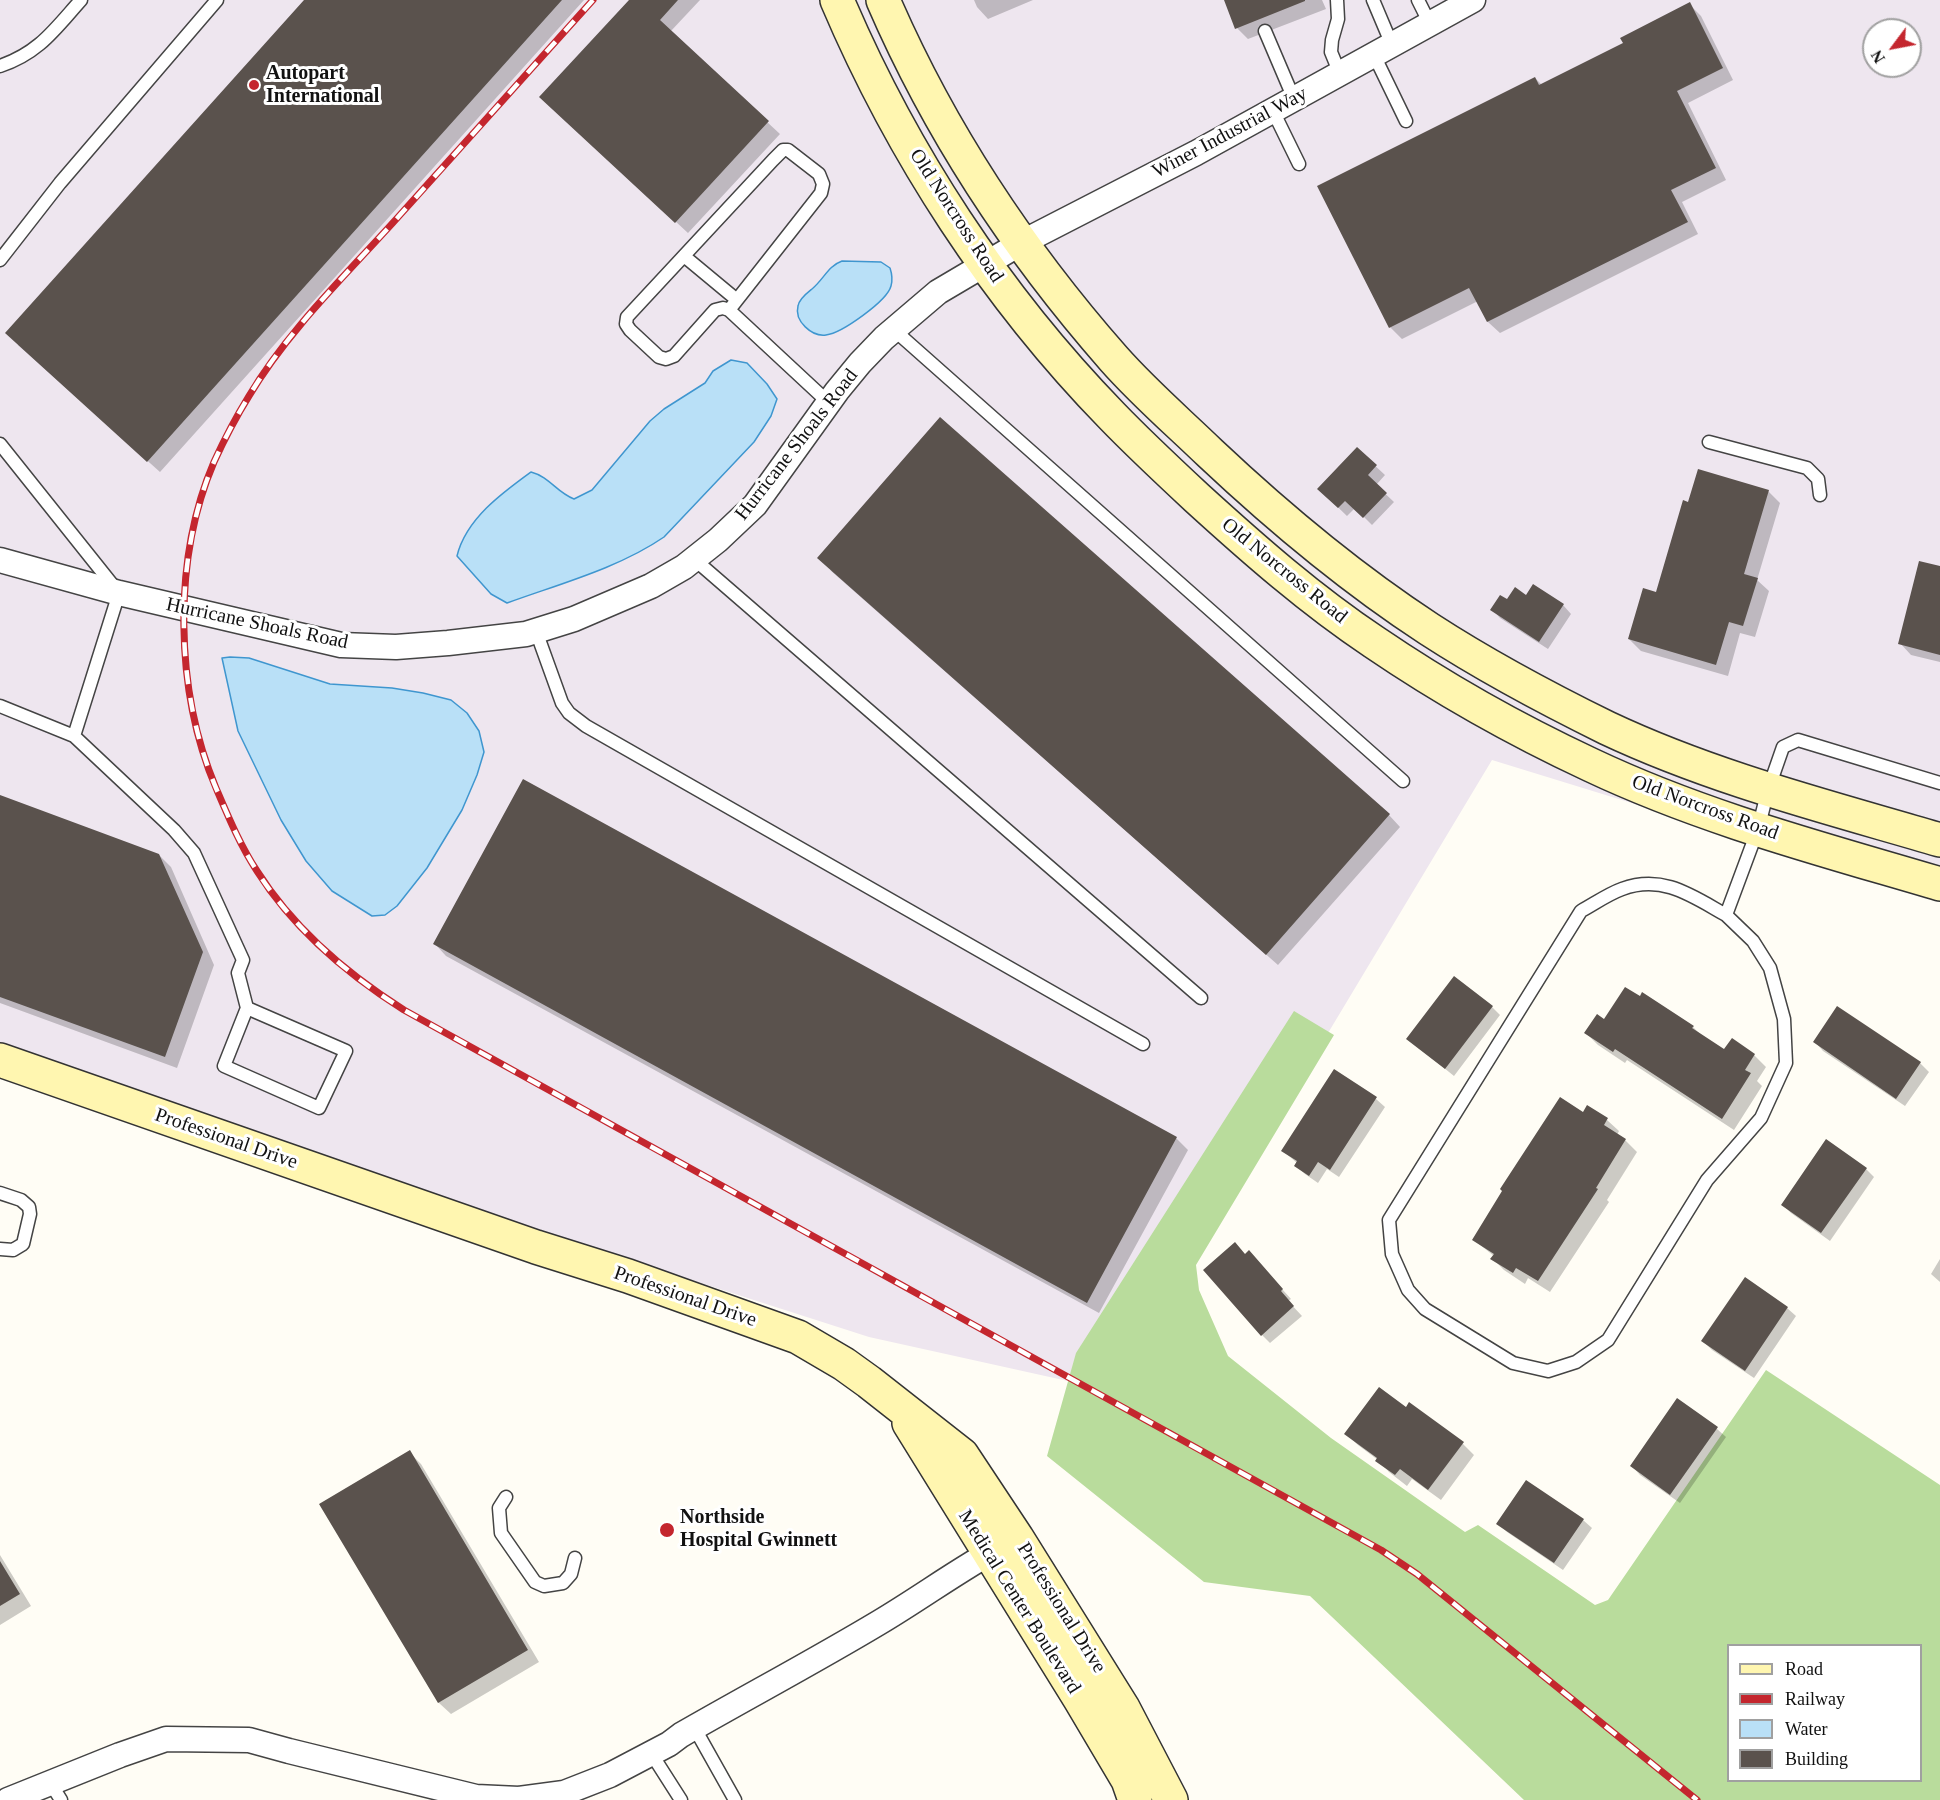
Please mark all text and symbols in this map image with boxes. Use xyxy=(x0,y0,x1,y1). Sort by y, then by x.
north arrow xyxy=(1862,18,1922,78)
text: N xyxy=(1868,47,1888,66)
place label: Autopart International xyxy=(266,62,379,109)
marker: Autopart International xyxy=(247,78,261,92)
street label: Winer Industrial Way xyxy=(1148,82,1312,184)
street label: Old Norcross Road xyxy=(904,145,1008,287)
street label: Hurricane Shoals Road xyxy=(730,365,864,525)
street label: Old Norcross Road xyxy=(1216,513,1352,629)
street label: Hurricane Shoals Road xyxy=(164,593,350,655)
street label: Old Norcross Road xyxy=(1628,770,1782,846)
street label: Professional Drive xyxy=(151,1103,301,1175)
street label: Professional Drive xyxy=(610,1261,760,1333)
place label: Northside Hospital Gwinnett xyxy=(680,1506,837,1553)
street label: Medical Center Boulevard xyxy=(953,1506,1085,1698)
marker: Northside Hospital Gwinnett xyxy=(658,1521,676,1539)
street label: Professional Drive xyxy=(1011,1538,1111,1678)
legend xyxy=(1727,1644,1922,1782)
text: Road xyxy=(1785,1659,1823,1679)
text: Railway xyxy=(1785,1689,1845,1709)
text: Water xyxy=(1785,1719,1828,1739)
text: Building xyxy=(1785,1749,1848,1769)

